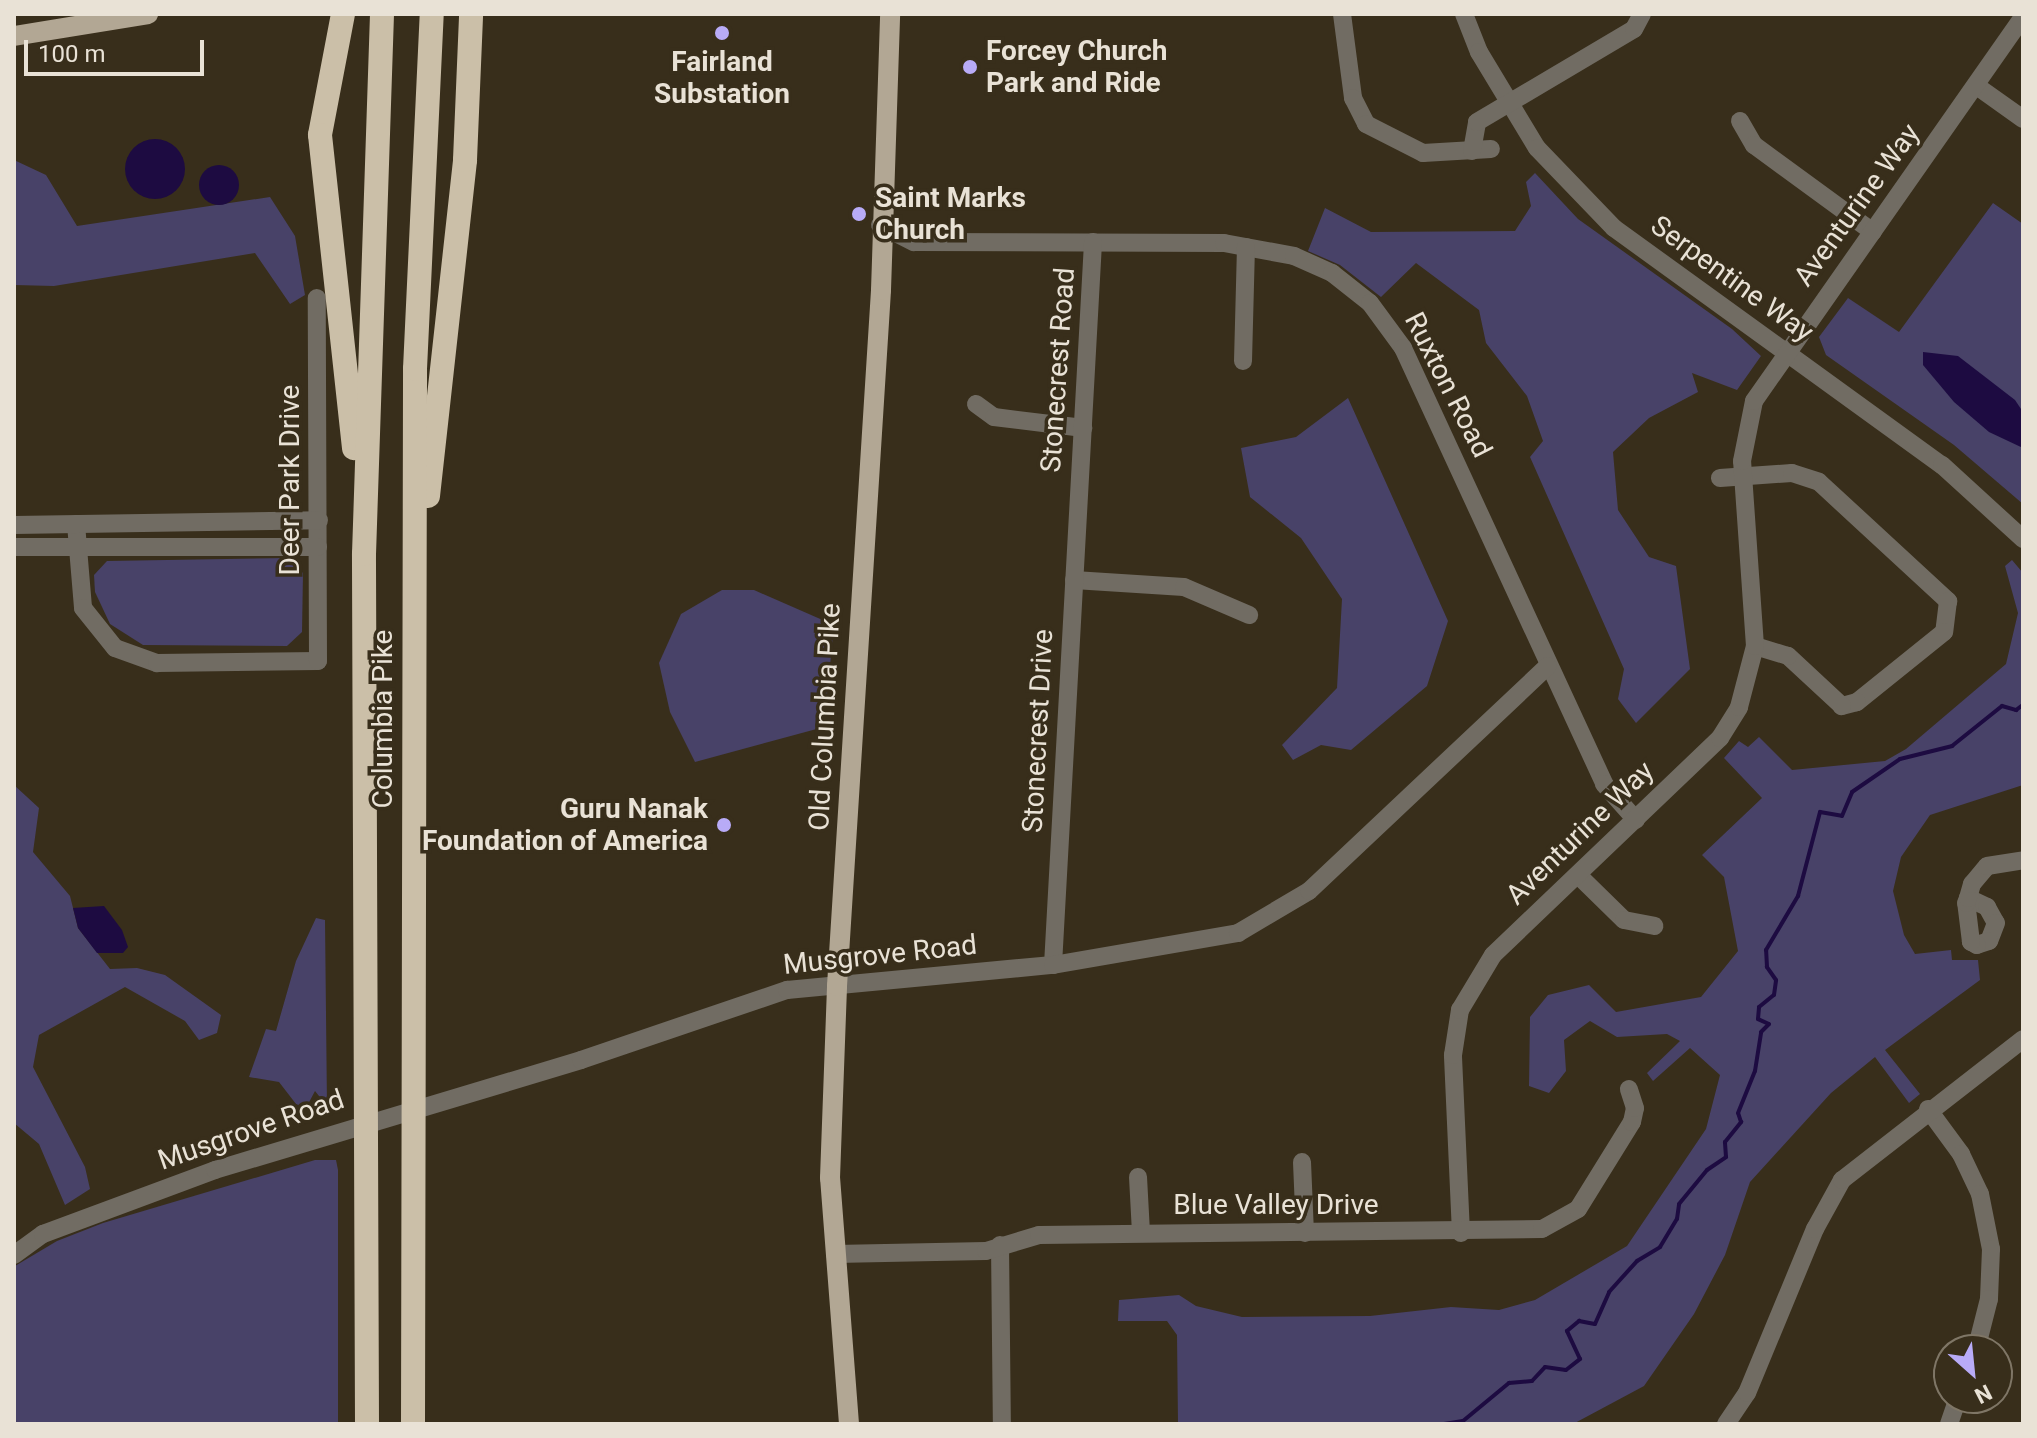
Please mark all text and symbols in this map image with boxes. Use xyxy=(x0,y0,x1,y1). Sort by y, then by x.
scale bar xyxy=(28,24,208,74)
marker: Fairland Substation xyxy=(713,24,731,42)
place label: Forcey Church Park and Ride xyxy=(986,34,1167,100)
text: 100 m xyxy=(38,40,105,68)
place label: Fairland Substation xyxy=(654,45,790,111)
marker: Forcey Church Park and Ride xyxy=(961,58,979,76)
street label: Aventurine Way xyxy=(1787,117,1927,293)
place label: Saint Marks Church xyxy=(875,181,1026,247)
marker: Saint Marks Church xyxy=(850,205,868,223)
street label: Serpentine Way xyxy=(1644,209,1820,349)
street label: Stonecrest Road xyxy=(1034,266,1082,474)
street label: Ruxton Road xyxy=(1397,307,1499,463)
street label: Deer Park Drive xyxy=(273,385,307,575)
street label: Old Columbia Pike xyxy=(802,602,848,832)
street label: Stonecrest Drive xyxy=(1016,628,1060,834)
street label: Columbia Pike xyxy=(366,630,400,808)
street label: Aventurine Way xyxy=(1499,754,1661,912)
place label: Guru Nanak Foundation of America xyxy=(422,792,708,858)
marker: Guru Nanak Foundation of America xyxy=(715,816,733,834)
street label: Musgrove Road xyxy=(782,928,978,982)
street label: Musgrove Road xyxy=(154,1082,348,1178)
street label: Blue Valley Drive xyxy=(1173,1188,1379,1222)
north arrow xyxy=(1933,1334,2013,1414)
text: N xyxy=(1971,1379,1996,1409)

